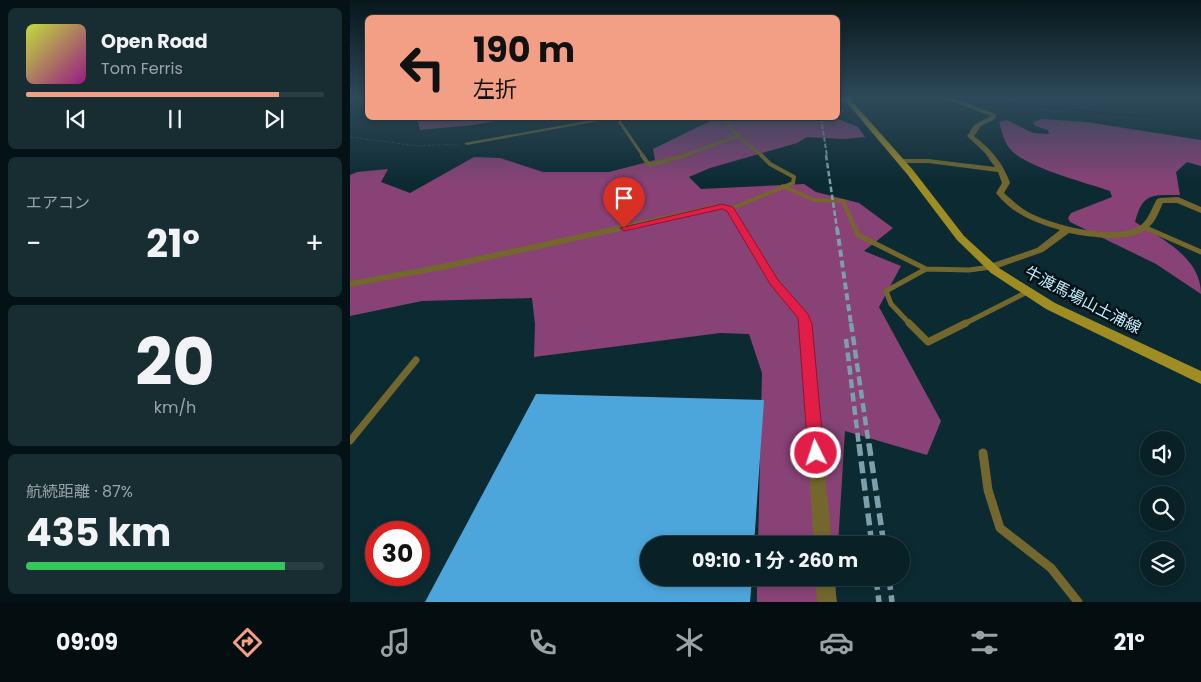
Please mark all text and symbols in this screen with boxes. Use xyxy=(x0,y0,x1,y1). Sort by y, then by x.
text: 190 m xyxy=(473,25,575,74)
text: Open Road xyxy=(101,28,208,55)
icon: left xyxy=(390,35,455,100)
text: Tom Ferris xyxy=(101,57,183,80)
text: 左折 xyxy=(473,74,517,105)
icon: previous xyxy=(62,105,90,133)
icon: pause xyxy=(161,105,189,133)
icon: next xyxy=(260,105,288,133)
pin xyxy=(603,177,645,228)
icon: arrive xyxy=(610,184,638,212)
text: エアコン xyxy=(26,191,90,214)
text: 21° xyxy=(146,217,200,270)
text: − xyxy=(26,224,41,263)
text: + xyxy=(305,224,324,263)
street label: 牛渡馬場山土浦線 xyxy=(1021,261,1145,339)
text: 20 xyxy=(135,317,215,408)
text: km/h xyxy=(154,396,196,419)
position arrow xyxy=(789,426,841,478)
map controls xyxy=(1140,431,1185,586)
button: sound xyxy=(1140,431,1185,476)
text: 航続距離 · 87% xyxy=(26,480,133,503)
button: search xyxy=(1140,486,1185,531)
text: 435 km xyxy=(26,506,171,559)
speed limit sign: 30 xyxy=(365,521,430,586)
button: layers xyxy=(1140,541,1185,586)
text: 09:10 · 1 分 · 260 m xyxy=(692,547,858,574)
icon: directions xyxy=(230,625,265,660)
icon: music xyxy=(378,625,413,660)
icon: phone xyxy=(525,625,560,660)
icon: climate xyxy=(672,625,707,660)
icon: car xyxy=(819,625,854,660)
icon: filters xyxy=(967,625,1002,660)
text: 09:09 xyxy=(56,627,118,658)
text: 21° xyxy=(1114,627,1145,658)

